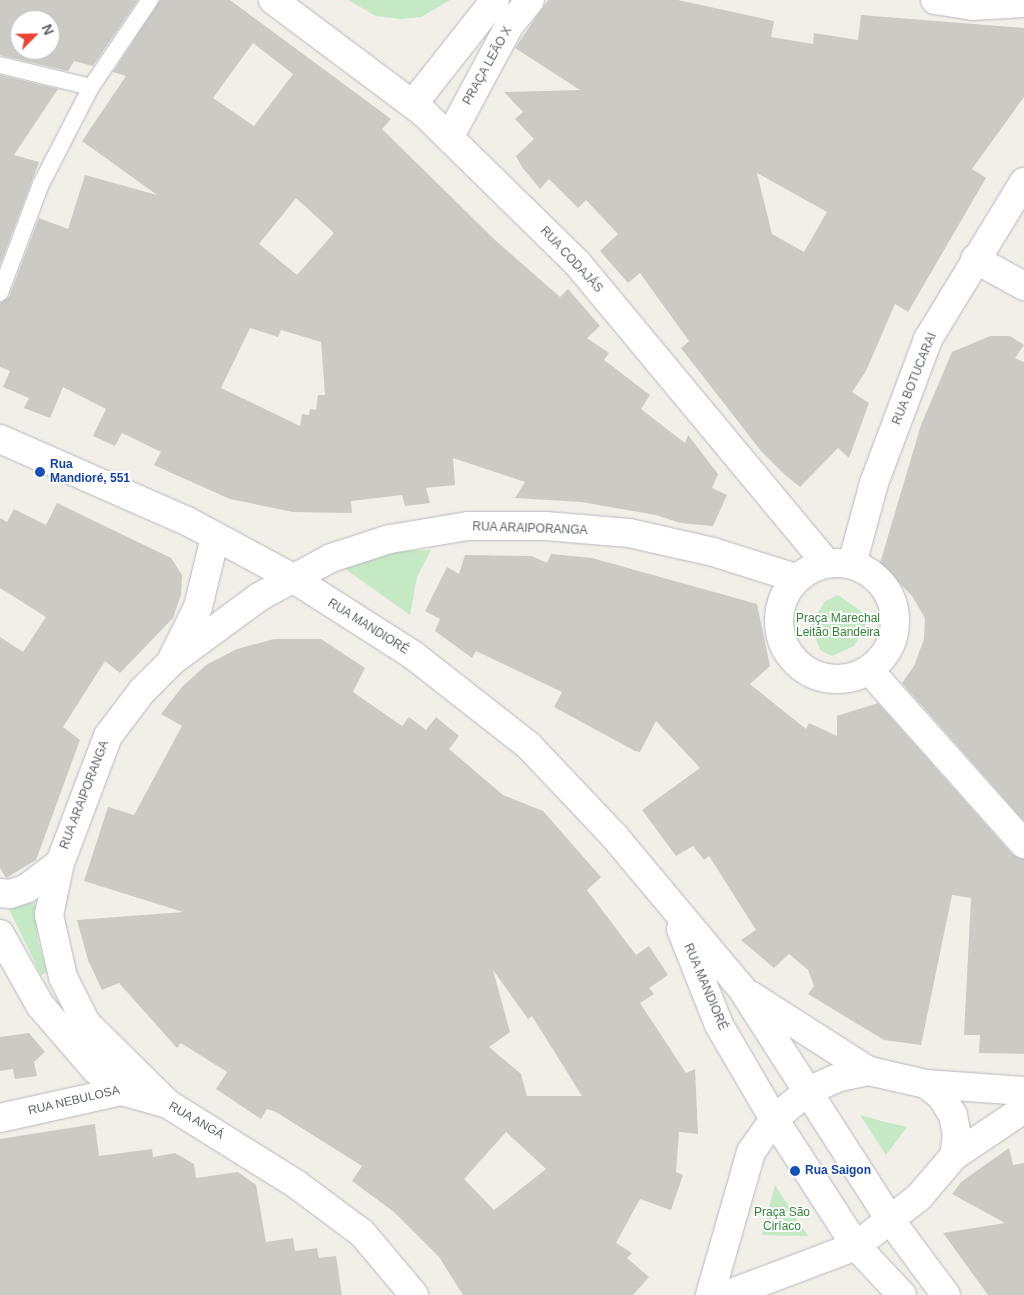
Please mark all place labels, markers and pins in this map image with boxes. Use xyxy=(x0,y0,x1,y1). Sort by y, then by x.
place label: Rua Mandioré, 551 xyxy=(50,458,130,486)
marker: Rua Mandioré, 551 xyxy=(34,466,46,478)
place label: Rua Saigon xyxy=(805,1164,871,1178)
marker: Rua Saigon xyxy=(789,1165,801,1177)

